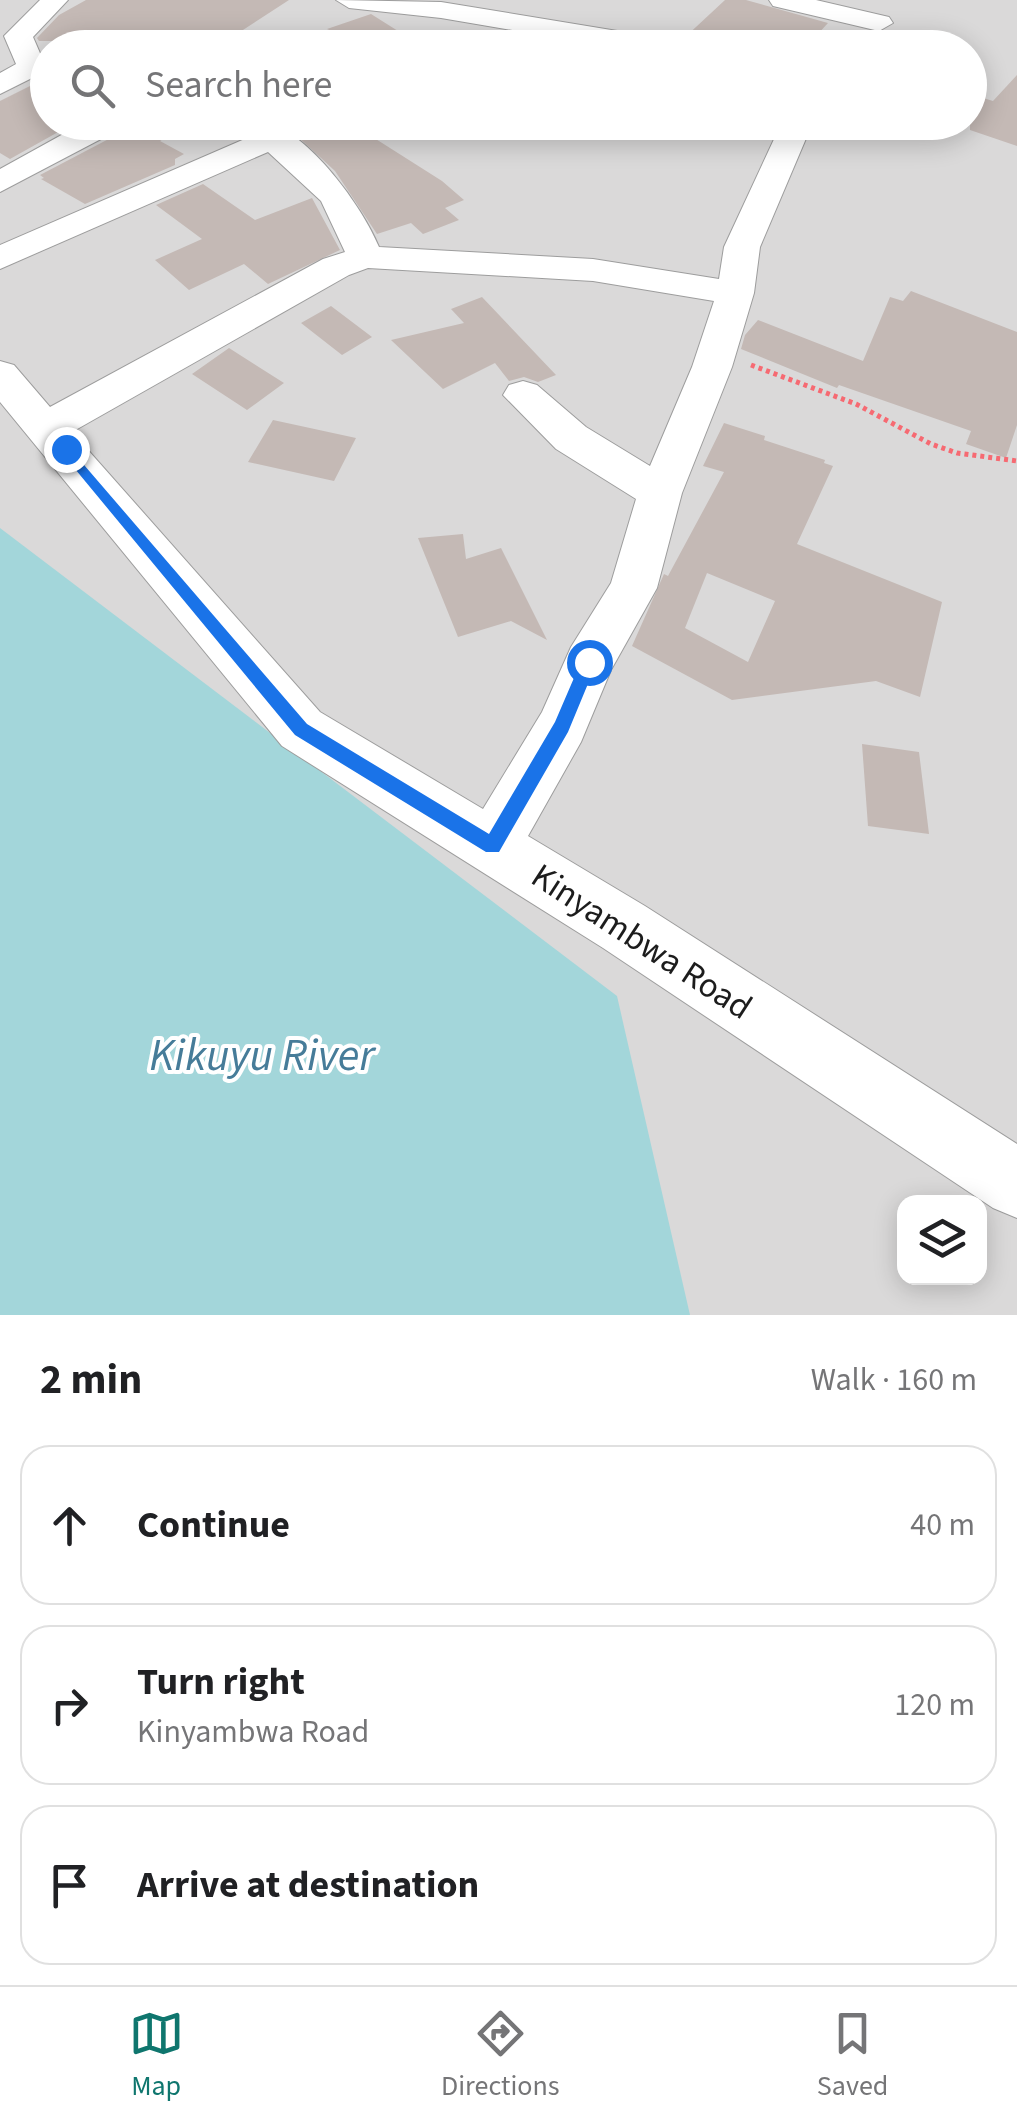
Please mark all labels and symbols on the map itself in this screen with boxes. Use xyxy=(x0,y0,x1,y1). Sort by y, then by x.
route end xyxy=(44,427,90,473)
route start xyxy=(567,640,613,686)
street label: Kinyambwa Road xyxy=(521,852,762,1032)
water label: Kikuyu River xyxy=(149,1024,377,1088)

